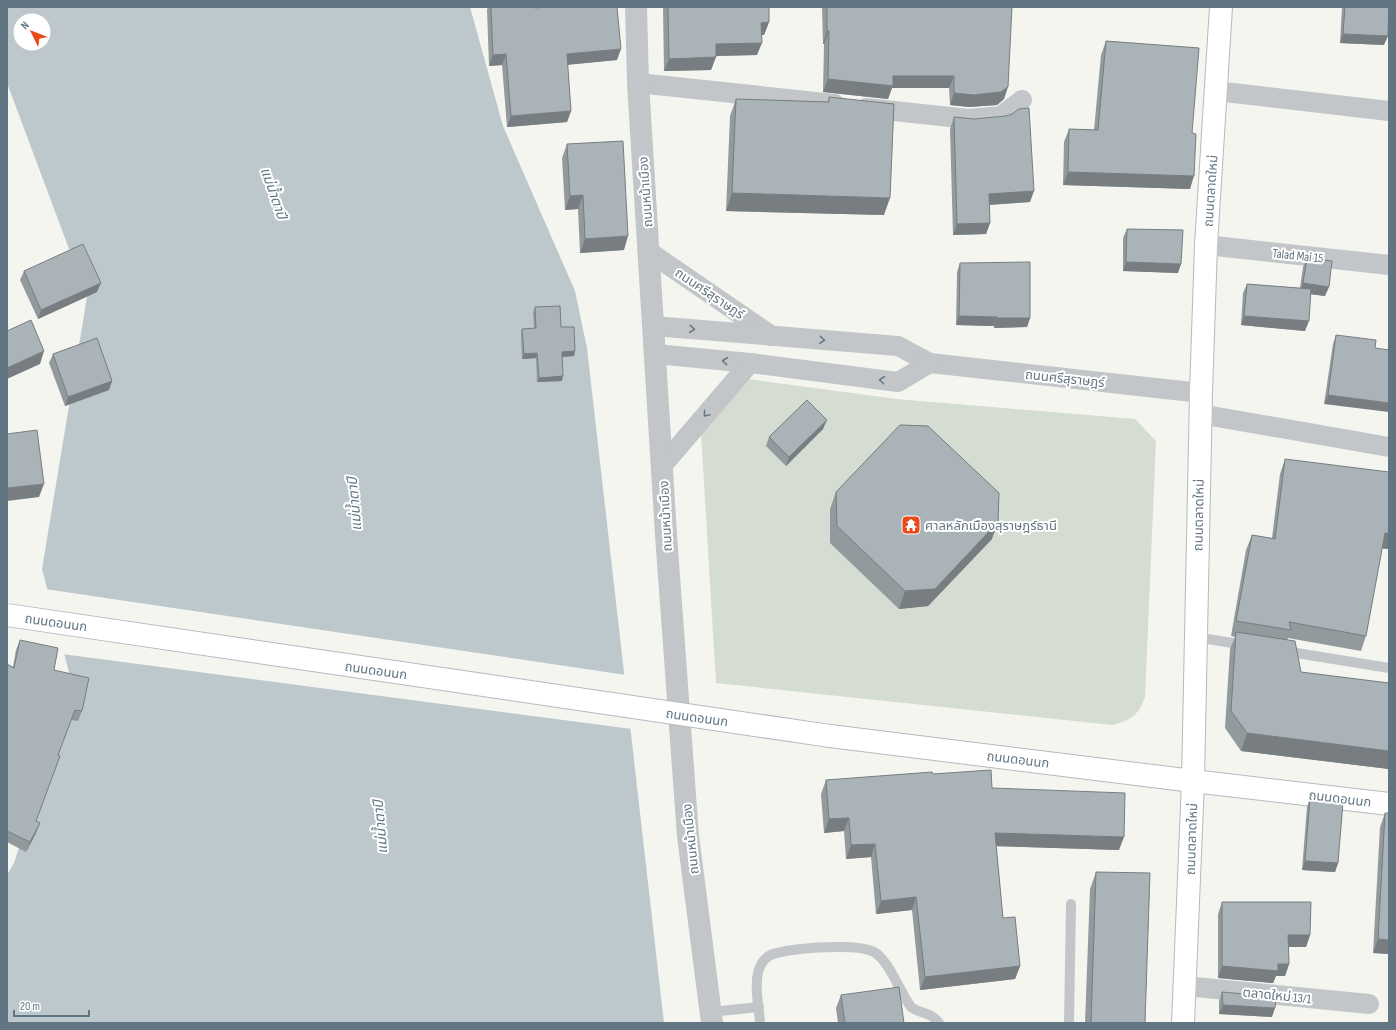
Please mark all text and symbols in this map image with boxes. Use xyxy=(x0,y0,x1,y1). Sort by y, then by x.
north arrow xyxy=(12,12,52,52)
text: N xyxy=(18,19,32,32)
street label: ถนนตลาดใหม่ xyxy=(1201,155,1221,228)
street label: ถนนหน้าเมือง xyxy=(636,156,656,228)
water label: แม่น้ำตาปี xyxy=(257,164,293,223)
street label: Talad Mai 15 xyxy=(1272,245,1324,267)
street label: ถนนศรีสุราษฎร์ xyxy=(672,265,748,323)
one-way arrow xyxy=(689,325,695,334)
one-way arrow xyxy=(819,335,825,344)
one-way arrow xyxy=(722,357,729,366)
street label: ถนนศรีสุราษฎร์ xyxy=(1024,367,1106,391)
one-way arrow xyxy=(879,376,885,385)
one-way arrow xyxy=(704,410,711,417)
water label: แม่น้ำตาปี xyxy=(342,475,365,532)
street label: ถนนตลาดใหม่ xyxy=(1190,479,1208,551)
street label: ถนนหน้าเมือง xyxy=(656,480,676,552)
temple icon: ศาลหลักเมืองสุราษฎร์ธานี xyxy=(900,514,922,536)
place label: ศาลหลักเมืองสุราษฎร์ธานี xyxy=(925,518,1057,534)
street label: ถนนดอนนก xyxy=(24,611,88,635)
street label: ถนนดอนนก xyxy=(344,659,408,683)
street label: ถนนดอนนก xyxy=(665,706,729,730)
street label: ถนนดอนนก xyxy=(986,748,1050,772)
street label: ถนนดอนนก xyxy=(1308,787,1372,811)
water label: แม่น้ำตาปี xyxy=(368,798,391,855)
street label: ถนนหน้าเมือง xyxy=(679,803,703,875)
street label: ถนนตลาดใหม่ xyxy=(1183,803,1201,875)
street label: ตลาดใหม่ 13/1 xyxy=(1242,984,1312,1008)
scale bar xyxy=(14,992,89,1018)
text: 20 m xyxy=(20,999,40,1014)

